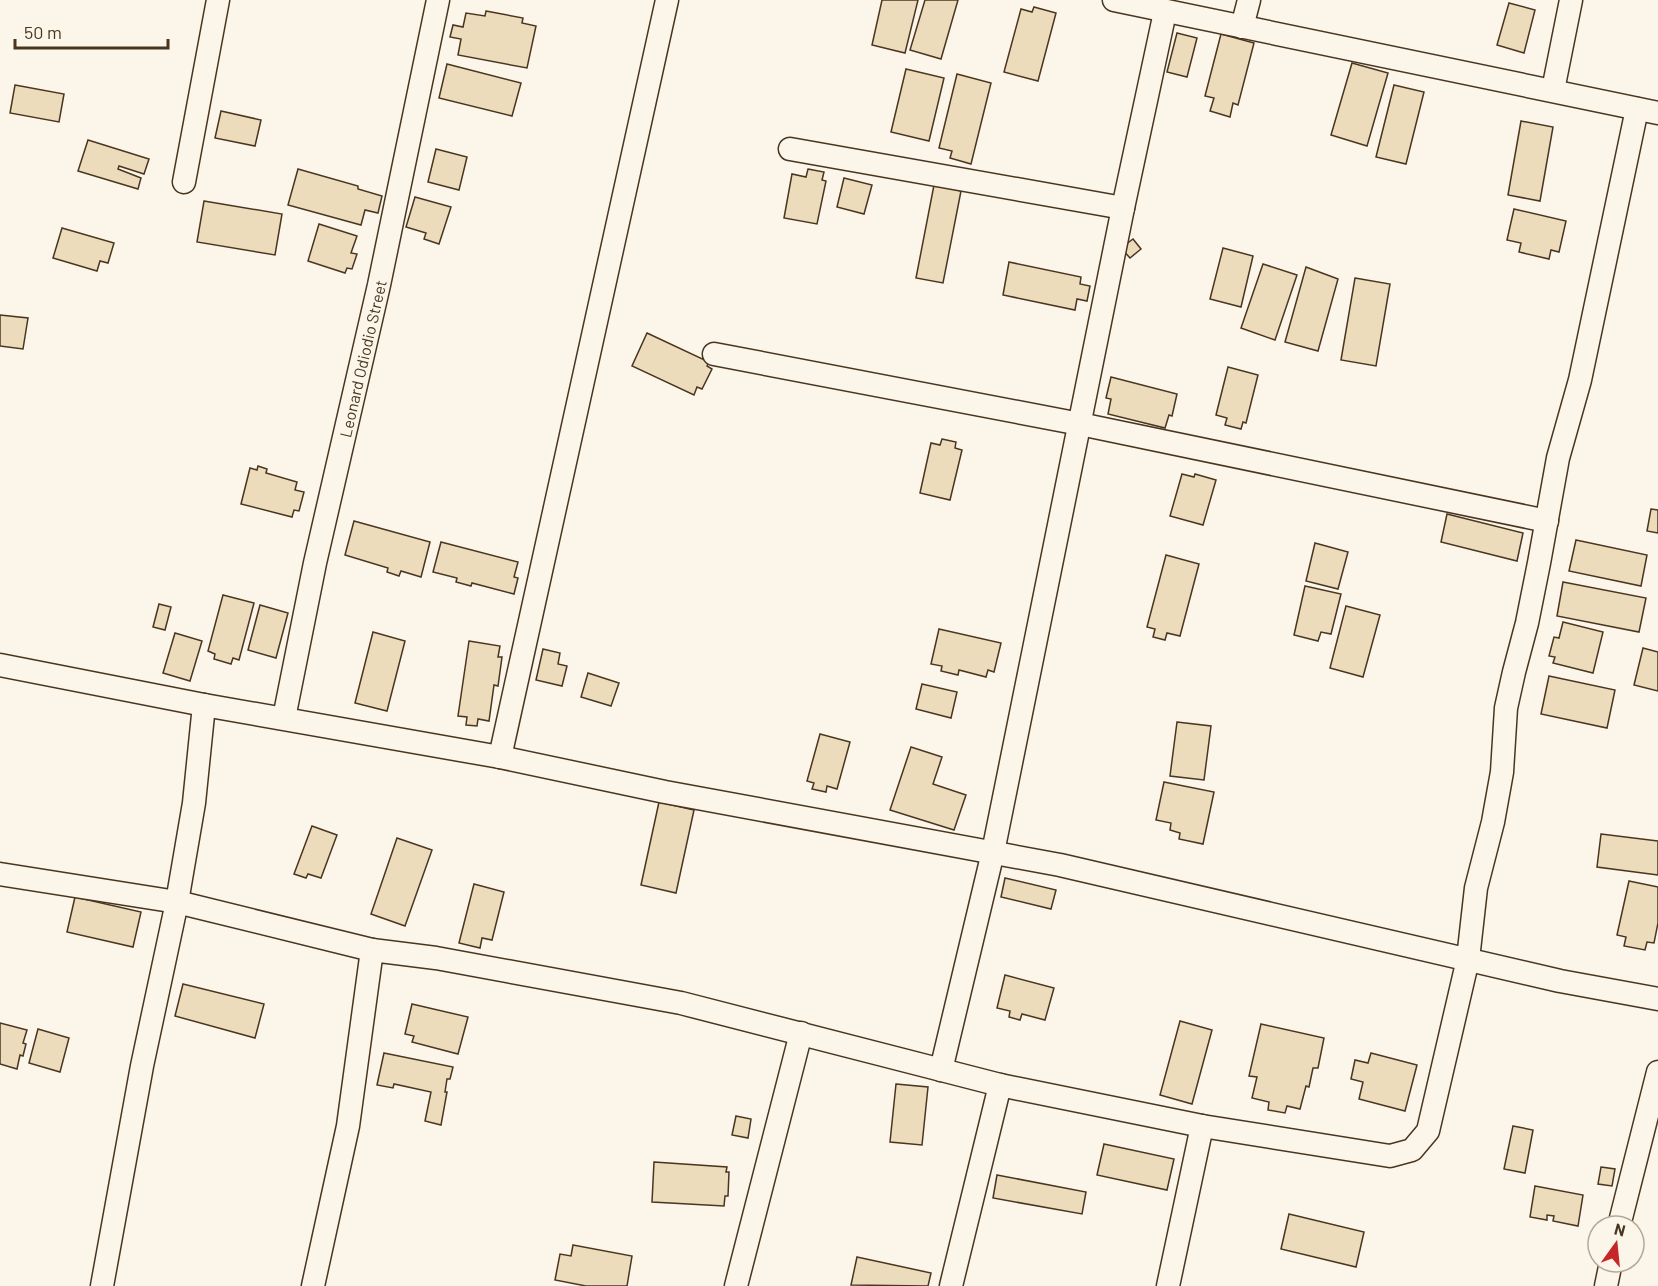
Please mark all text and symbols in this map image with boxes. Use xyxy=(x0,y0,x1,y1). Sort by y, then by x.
scale bar xyxy=(15,12,168,50)
text: 50 m xyxy=(24,21,62,43)
street label: Leonard Odiodio Street xyxy=(335,278,389,439)
north arrow xyxy=(1586,1214,1646,1274)
text: N xyxy=(1612,1218,1628,1240)

